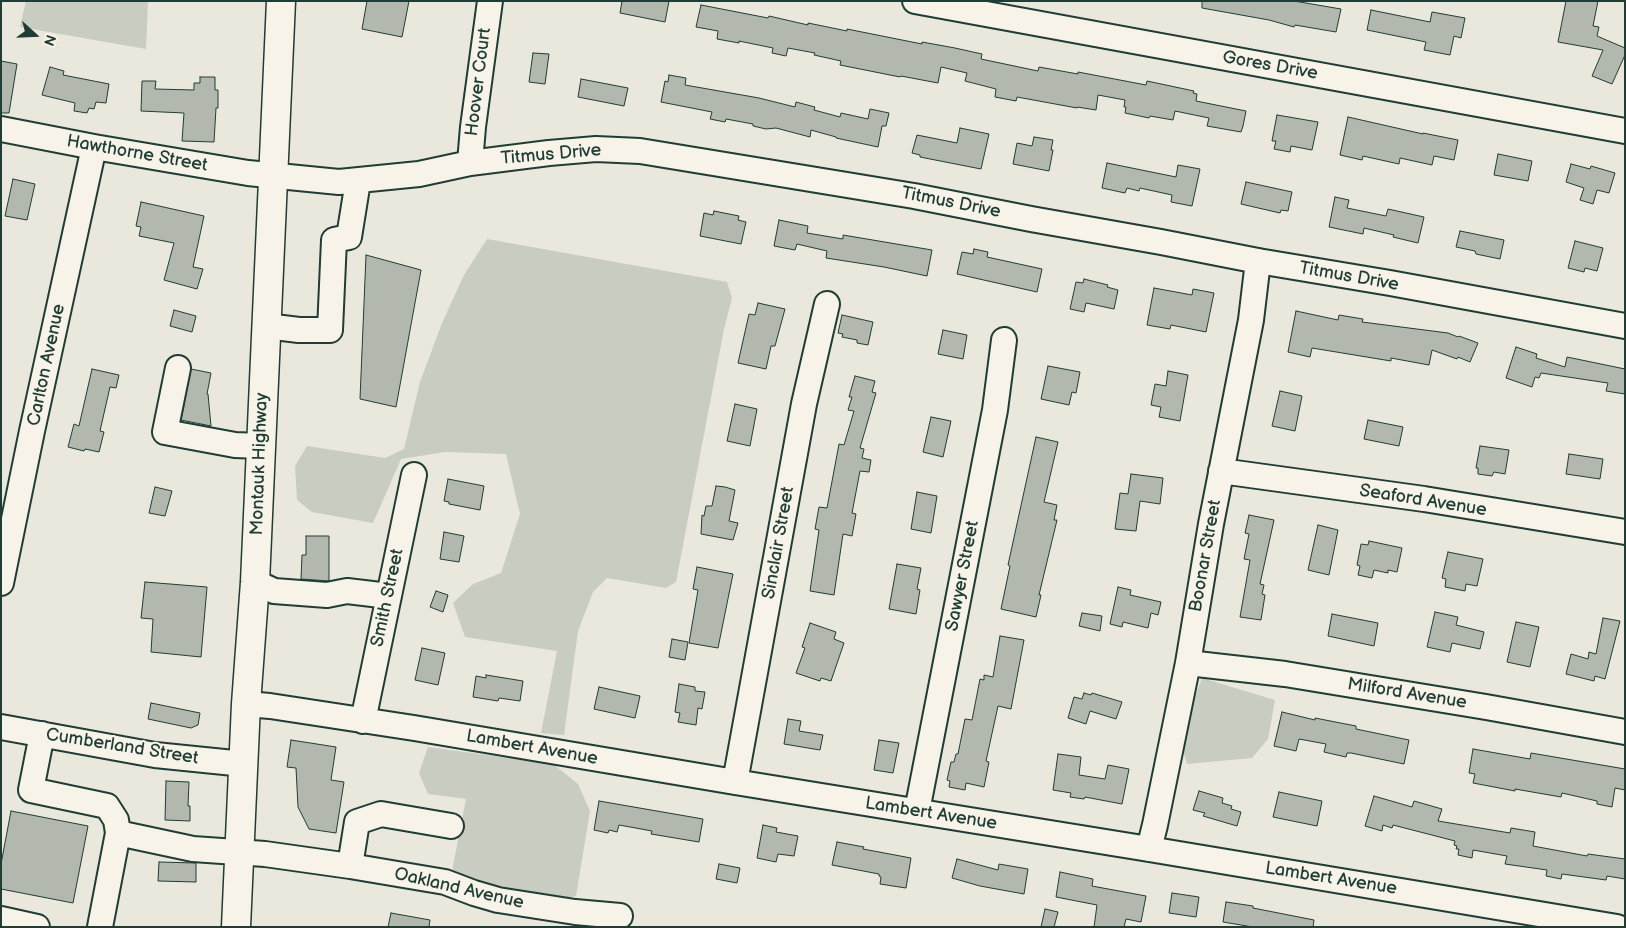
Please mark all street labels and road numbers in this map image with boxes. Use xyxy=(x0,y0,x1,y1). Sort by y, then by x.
street label: Hoover Court xyxy=(462,27,496,137)
street label: Gores Drive xyxy=(1221,47,1319,85)
street label: Hawthorne Street xyxy=(65,131,209,177)
street label: Titmus Drive xyxy=(500,140,602,170)
street label: Titmus Drive xyxy=(899,183,1003,223)
street label: Titmus Drive xyxy=(1298,258,1400,296)
street label: Carlton Avenue xyxy=(24,302,70,428)
street label: Montauk Highway xyxy=(247,392,273,536)
street label: Seaford Avenue xyxy=(1358,480,1488,522)
street label: Sinclair Street xyxy=(758,485,800,601)
street label: Boonar Street xyxy=(1185,498,1227,614)
street label: Sawyer Street xyxy=(942,519,984,633)
street label: Smith Street xyxy=(367,547,409,649)
street label: Milford Avenue xyxy=(1346,674,1468,714)
street label: Cumberland Street xyxy=(44,724,200,770)
street label: Lambert Avenue xyxy=(464,726,600,770)
street label: Lambert Avenue xyxy=(863,793,999,835)
street label: Lambert Avenue xyxy=(1263,858,1399,900)
street label: Oakland Avenue xyxy=(392,864,526,914)

